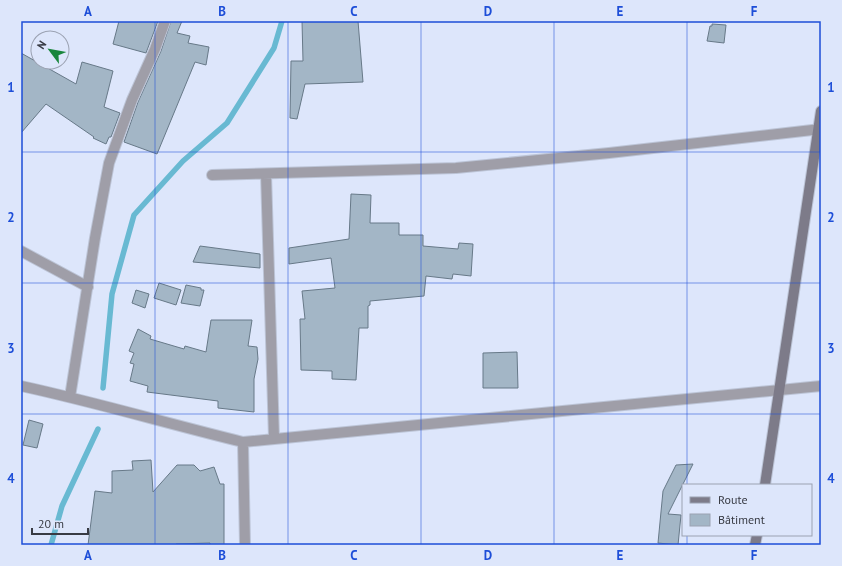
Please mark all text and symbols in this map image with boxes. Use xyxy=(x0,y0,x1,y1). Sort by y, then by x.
text: A xyxy=(84,3,92,20)
text: B xyxy=(218,3,226,20)
text: C xyxy=(350,3,358,20)
text: D xyxy=(484,3,492,20)
text: E xyxy=(617,3,624,20)
text: F xyxy=(751,3,758,20)
north arrow xyxy=(30,30,70,70)
text: N xyxy=(34,38,49,51)
text: 1 xyxy=(7,79,15,96)
text: 1 xyxy=(827,79,835,96)
text: 2 xyxy=(7,209,15,226)
text: 2 xyxy=(827,209,835,226)
text: 3 xyxy=(7,340,15,357)
text: 3 xyxy=(827,340,835,357)
text: 4 xyxy=(7,470,15,487)
text: 4 xyxy=(827,470,835,487)
legend xyxy=(682,484,812,536)
text: Route xyxy=(718,492,748,507)
scale bar xyxy=(32,510,88,536)
text: Bâtiment xyxy=(718,512,765,527)
text: 20 m xyxy=(38,516,64,531)
text: A xyxy=(84,547,92,564)
text: B xyxy=(218,547,226,564)
text: C xyxy=(350,547,358,564)
text: D xyxy=(484,547,492,564)
text: E xyxy=(617,547,624,564)
text: F xyxy=(751,547,758,564)

